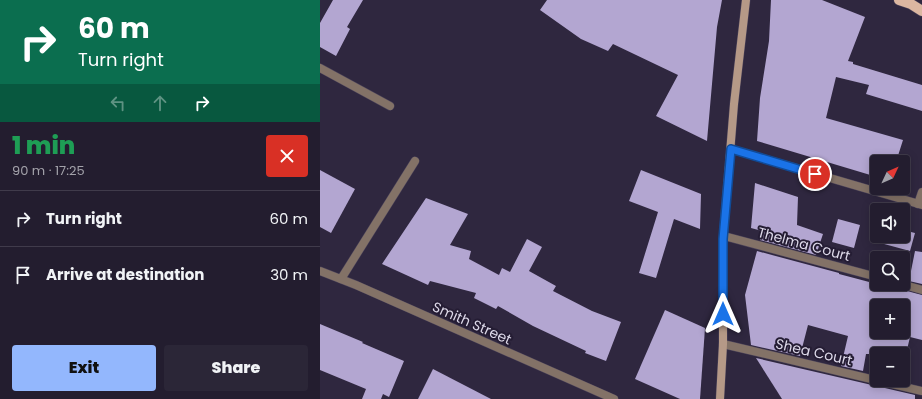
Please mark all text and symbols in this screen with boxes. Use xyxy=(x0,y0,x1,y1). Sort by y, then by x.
text: 60 m xyxy=(78,9,150,48)
icon: right xyxy=(12,16,64,68)
text: Turn right xyxy=(78,47,164,72)
icon: left xyxy=(107,92,129,114)
icon: ahead xyxy=(149,92,171,114)
icon: right xyxy=(191,92,213,114)
text: 1 min xyxy=(12,129,75,162)
button: close xyxy=(266,135,308,177)
north arrow xyxy=(870,155,910,195)
map controls xyxy=(870,155,910,387)
pin xyxy=(798,157,832,191)
text: 90 m · 17:25 xyxy=(12,161,85,180)
icon: arrive xyxy=(804,163,826,185)
button: sound xyxy=(870,203,910,243)
icon: right xyxy=(12,208,34,230)
text: Turn right xyxy=(46,208,122,229)
text: 60 m xyxy=(270,208,308,229)
street label: Thelma Court xyxy=(755,222,853,266)
button: search xyxy=(870,251,910,291)
icon: arrive xyxy=(12,264,34,286)
text: Arrive at destination xyxy=(46,264,204,285)
text: 30 m xyxy=(270,264,308,285)
position arrow xyxy=(702,293,744,335)
street label: Smith Street xyxy=(429,297,515,349)
button: + xyxy=(870,299,910,339)
street label: Shea Court xyxy=(774,333,854,371)
button: Exit xyxy=(12,345,156,391)
button: Share xyxy=(164,345,308,391)
button: − xyxy=(870,347,910,387)

